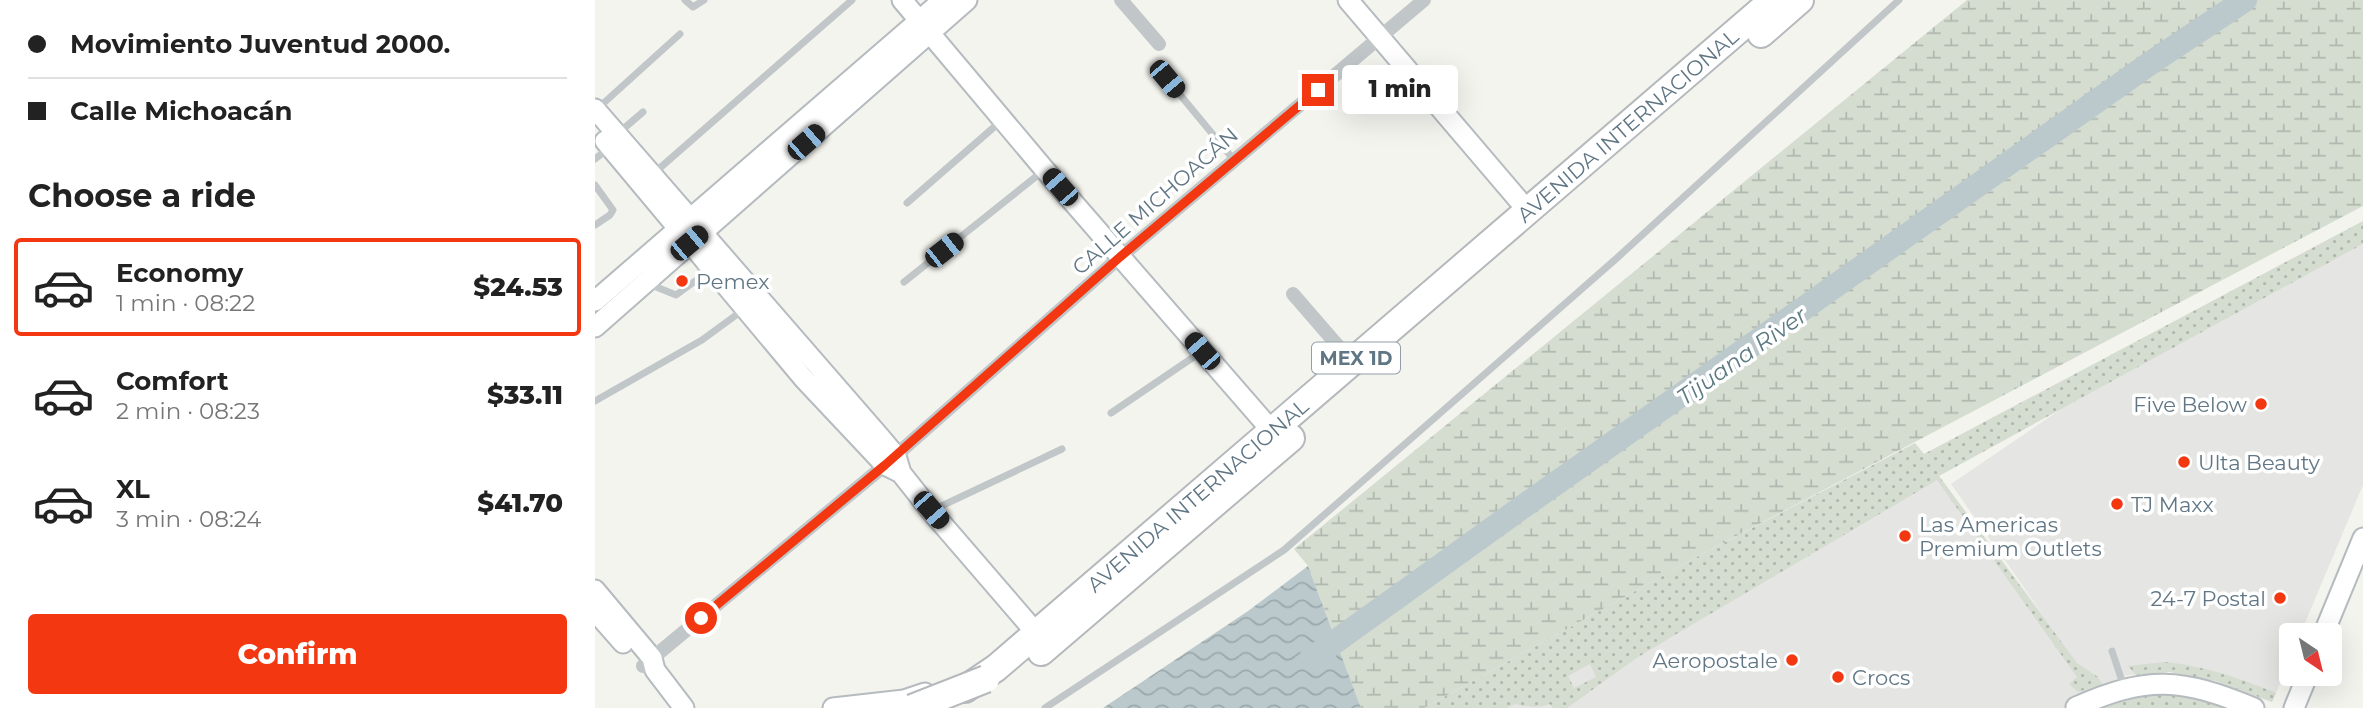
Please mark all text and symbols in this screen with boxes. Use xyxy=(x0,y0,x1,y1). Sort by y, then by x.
street label: AVENIDA INTERNACIONAL xyxy=(1512,23,1744,227)
text: Movimiento Juventud 2000. xyxy=(70,28,450,60)
car xyxy=(1146,56,1189,102)
callout: 1 min xyxy=(1343,66,1458,114)
route end xyxy=(1302,74,1334,106)
text: 1 min xyxy=(1368,75,1432,103)
text: Calle Michoacán xyxy=(70,95,293,127)
car xyxy=(784,120,829,164)
street label: CALLE MICHOACÁN xyxy=(1067,122,1243,280)
car xyxy=(1039,164,1082,210)
text: Choose a ride xyxy=(28,176,256,215)
car xyxy=(667,221,712,265)
car xyxy=(921,229,968,271)
icon: car xyxy=(32,256,95,319)
text: Economy xyxy=(116,257,243,289)
place label: Pemex xyxy=(696,269,769,294)
text: $24.53 xyxy=(473,271,563,303)
marker: Pemex xyxy=(674,273,690,289)
text: 1 min · 08:22 xyxy=(116,289,255,317)
water label: Tijuana River xyxy=(1672,301,1813,411)
car xyxy=(1181,328,1224,374)
road number: MEX 1D xyxy=(1312,342,1400,374)
icon: car xyxy=(32,364,95,427)
text: Comfort xyxy=(116,365,228,397)
text: $33.11 xyxy=(487,379,563,411)
street label: AVENIDA INTERNACIONAL xyxy=(1082,392,1314,597)
place label: Five Below xyxy=(2133,392,2248,417)
marker: Five Below xyxy=(2253,396,2269,412)
text: 2 min · 08:23 xyxy=(116,397,260,425)
place label: Ulta Beauty xyxy=(2198,450,2321,475)
marker: Ulta Beauty xyxy=(2176,454,2192,470)
icon: car xyxy=(32,472,95,535)
text: XL xyxy=(116,473,150,505)
text: $41.70 xyxy=(477,487,563,519)
car xyxy=(910,487,953,533)
place label: TJ Maxx xyxy=(2131,492,2214,517)
marker: TJ Maxx xyxy=(2109,496,2125,512)
text: 3 min · 08:24 xyxy=(116,505,262,533)
place label: Las Americas Premium Outlets xyxy=(1919,512,2102,561)
marker: Las Americas Premium Outlets xyxy=(1897,528,1913,544)
place label: 24-7 Postal xyxy=(2150,586,2266,611)
marker: 24-7 Postal xyxy=(2272,590,2288,606)
route start xyxy=(685,602,717,634)
button: Confirm xyxy=(28,614,567,694)
north arrow xyxy=(2279,623,2341,686)
map controls xyxy=(2279,623,2342,686)
place label: Aeropostale xyxy=(1653,648,1778,673)
marker: Aeropostale xyxy=(1784,652,1800,668)
place label: Crocs xyxy=(1852,665,1910,690)
marker: Crocs xyxy=(1830,669,1846,685)

